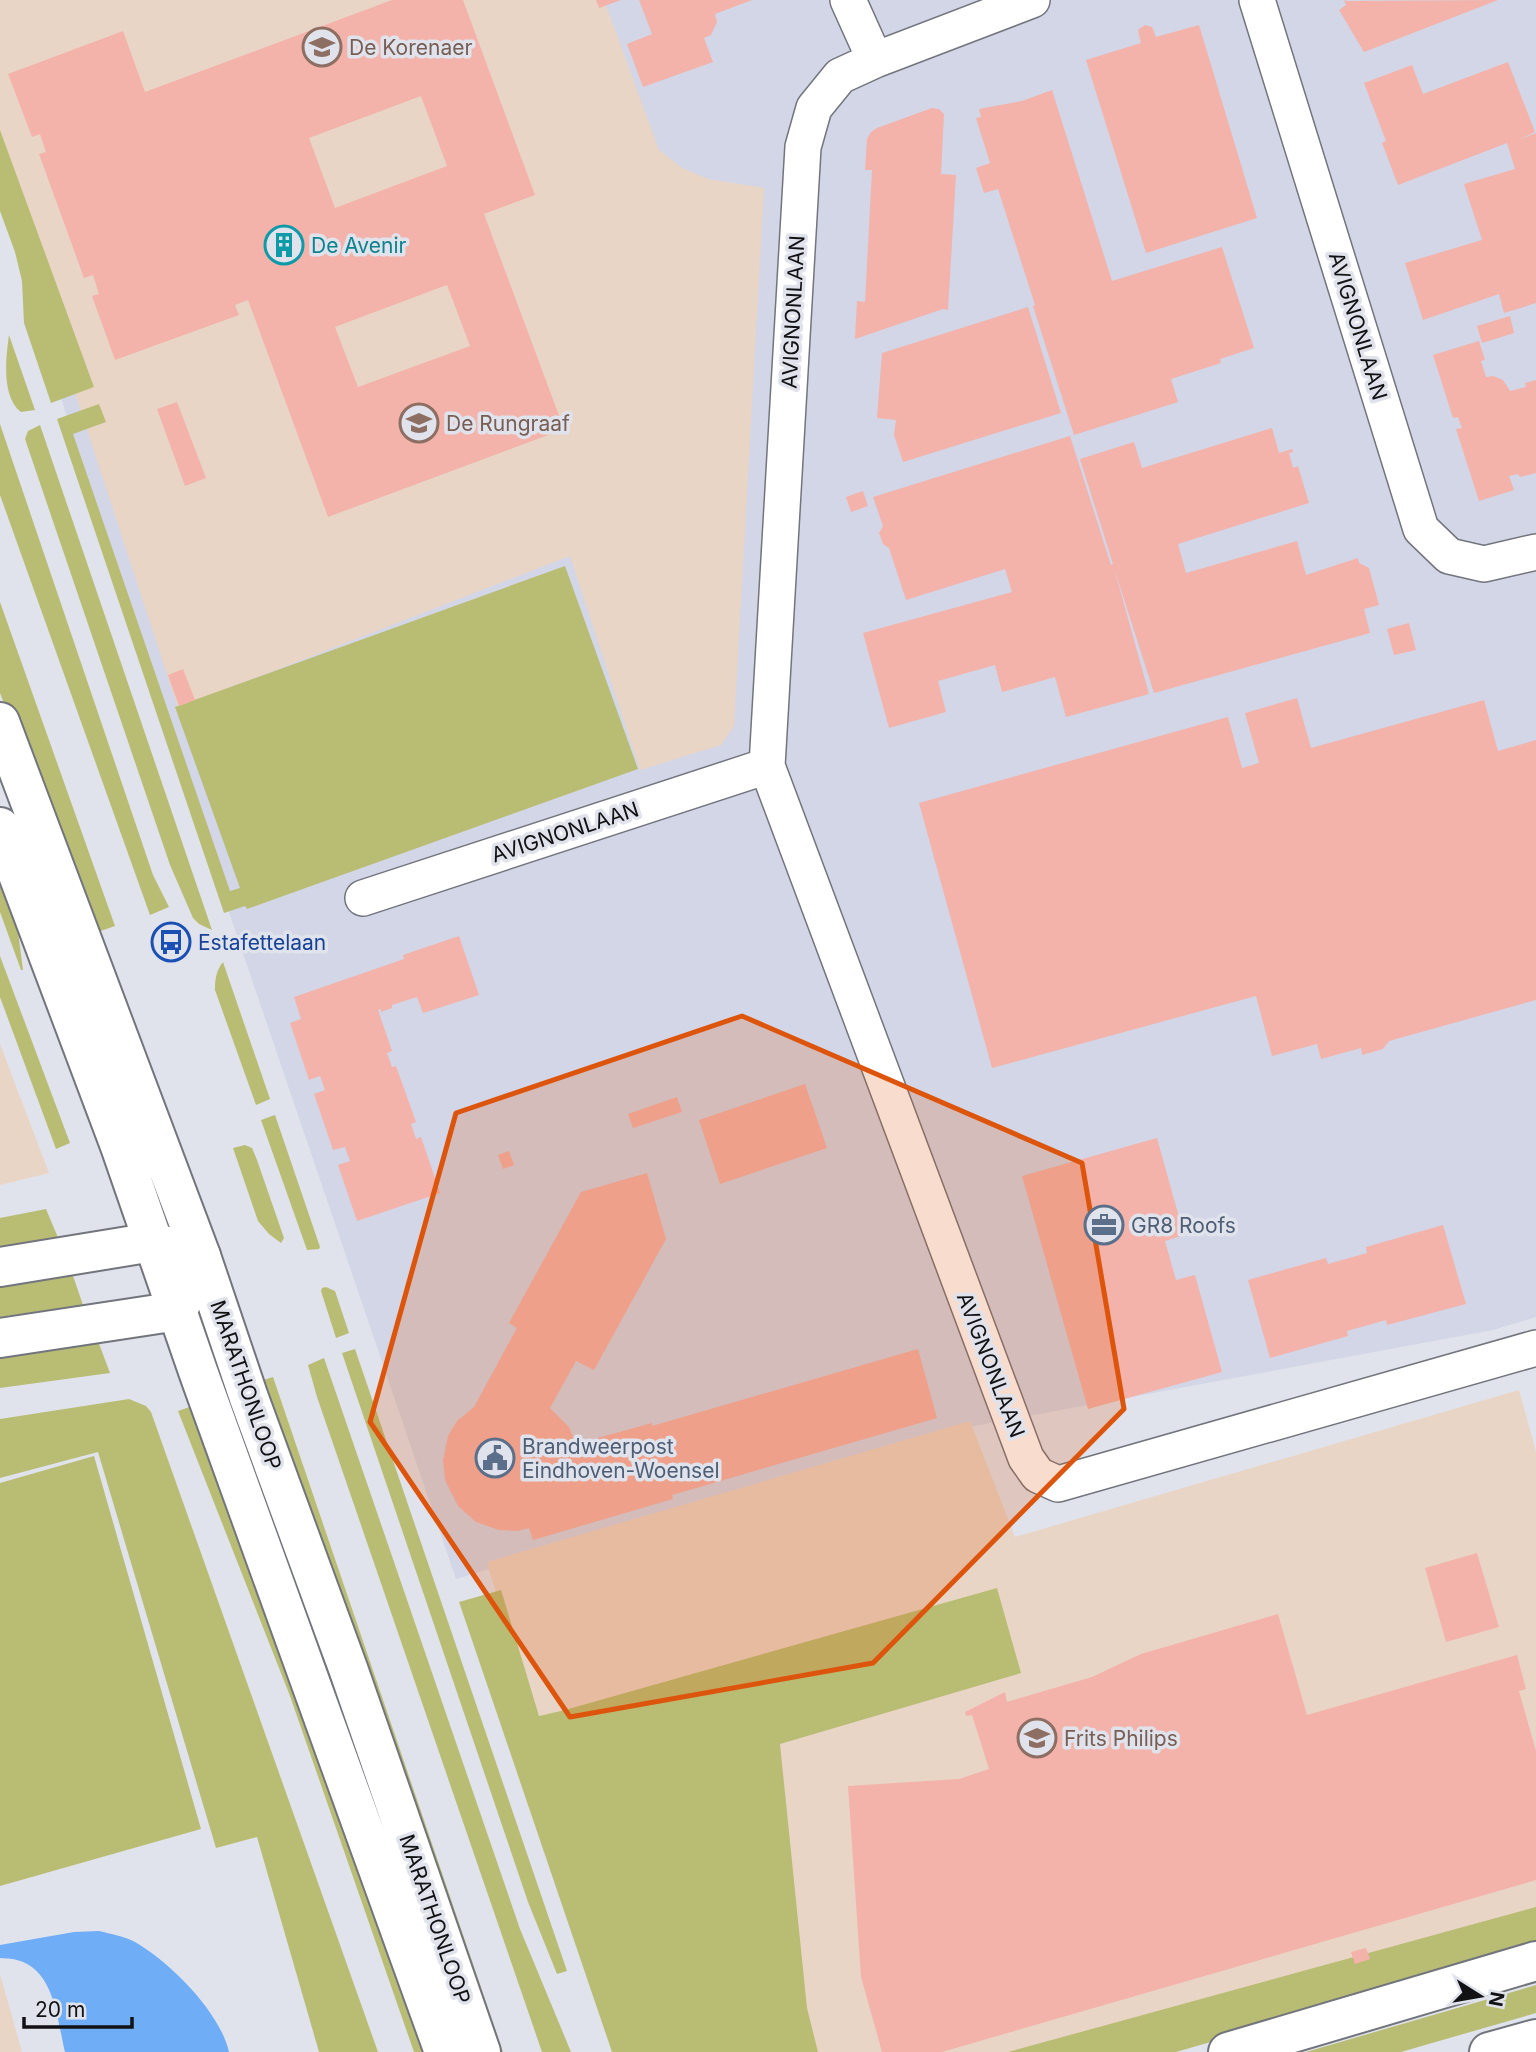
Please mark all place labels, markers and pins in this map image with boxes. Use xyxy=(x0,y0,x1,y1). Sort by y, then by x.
school or university icon: De Korenaer xyxy=(301,26,343,68)
place label: De Korenaer xyxy=(349,35,472,60)
building icon: De Avenir xyxy=(263,224,305,266)
place label: De Avenir xyxy=(311,233,406,258)
school or university icon: De Rungraaf xyxy=(398,402,440,444)
place label: De Rungraaf xyxy=(446,411,570,436)
bus stop icon: Estafettelaan xyxy=(150,921,192,963)
place label: Estafettelaan xyxy=(198,930,326,955)
office icon: GR8 Roofs xyxy=(1083,1204,1125,1246)
place label: GR8 Roofs xyxy=(1131,1213,1236,1238)
place label: Brandweerpost Eindhoven-Woensel xyxy=(522,1434,720,1483)
public building icon: Brandweerpost Eindhoven-Woensel xyxy=(474,1437,516,1479)
school or university icon: Frits Philips xyxy=(1016,1717,1058,1759)
place label: Frits Philips xyxy=(1064,1726,1178,1751)

